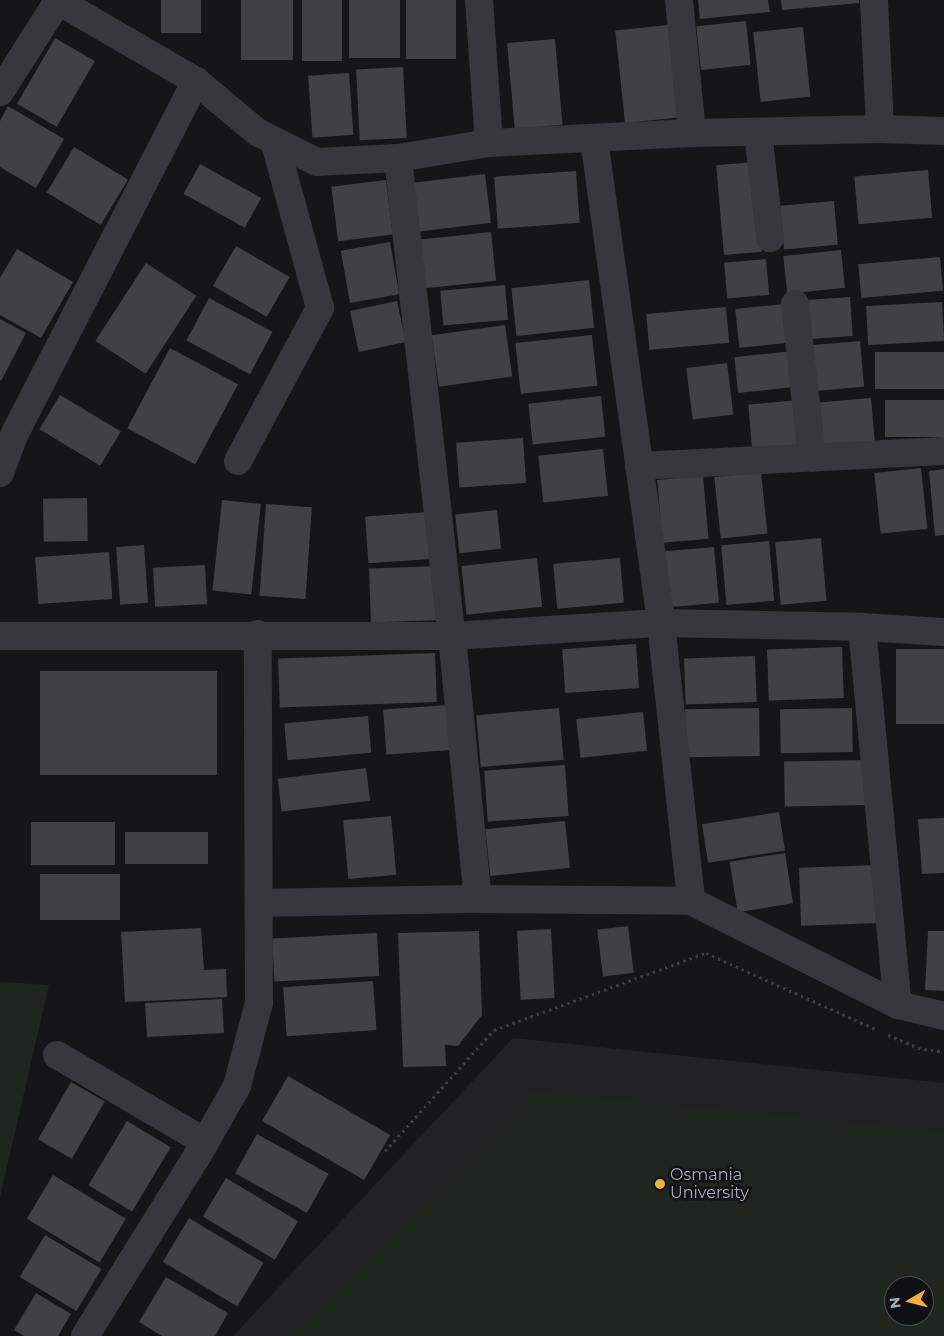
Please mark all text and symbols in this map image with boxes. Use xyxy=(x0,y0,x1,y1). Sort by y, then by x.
place label: Osmania University xyxy=(670,1165,749,1203)
marker: Osmania University xyxy=(654,1178,666,1190)
north arrow xyxy=(884,1276,934,1326)
text: N xyxy=(885,1296,905,1310)

